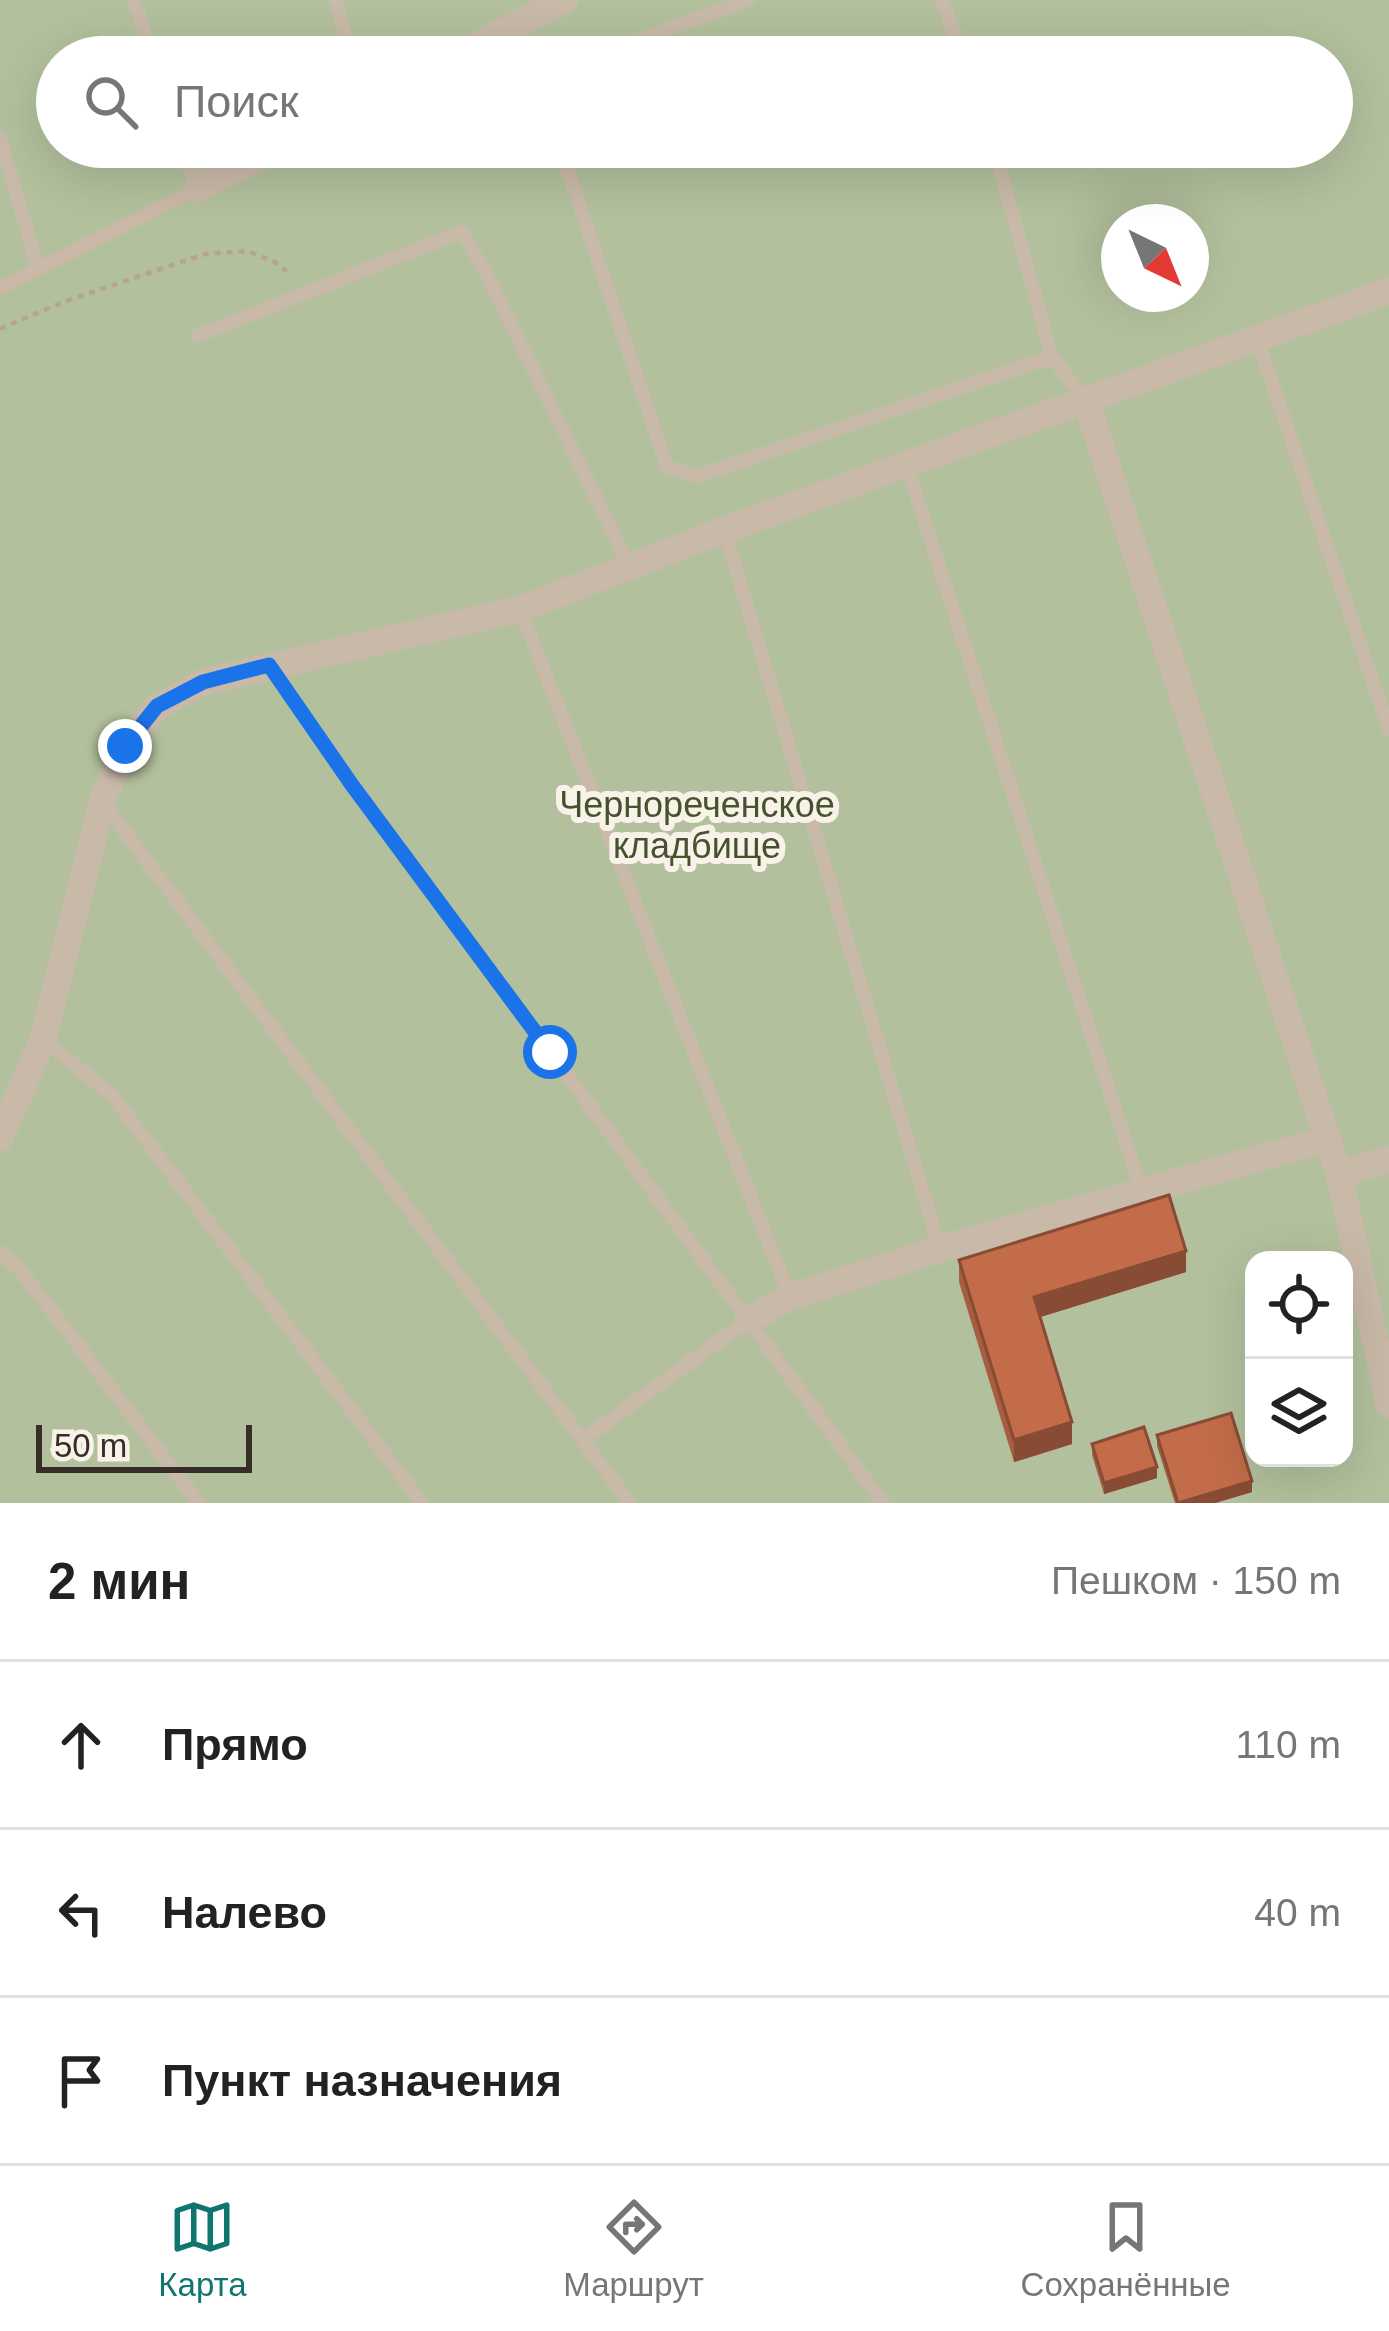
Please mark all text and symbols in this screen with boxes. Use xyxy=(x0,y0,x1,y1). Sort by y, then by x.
search box xyxy=(36,36,1353,168)
icon: search xyxy=(78,69,144,135)
text: Поиск xyxy=(174,76,299,127)
north arrow xyxy=(1101,204,1209,312)
route end xyxy=(98,719,152,773)
park label: Чернореченское кладбище xyxy=(559,784,835,866)
route start xyxy=(523,1025,577,1079)
map controls xyxy=(1245,1251,1353,1467)
button: locate xyxy=(1245,1251,1353,1359)
button: layers xyxy=(1245,1359,1353,1467)
scale bar xyxy=(36,1419,252,1472)
text: 50 m xyxy=(54,1427,127,1464)
text: 2 мин xyxy=(48,1553,190,1610)
text: Пешком · 150 m xyxy=(1051,1559,1341,1602)
icon: ahead xyxy=(48,1712,114,1778)
text: Прямо xyxy=(162,1719,308,1770)
text: 110 m xyxy=(1236,1723,1341,1766)
icon: left xyxy=(48,1880,114,1946)
text: Налево xyxy=(162,1887,327,1938)
text: 40 m xyxy=(1254,1891,1341,1934)
icon: arrive xyxy=(48,2048,114,2114)
text: Пункт назначения xyxy=(162,2055,562,2106)
tab: Карта xyxy=(158,2194,247,2304)
tab: Маршрут xyxy=(563,2194,704,2304)
tab: Сохранённые xyxy=(1021,2194,1231,2304)

